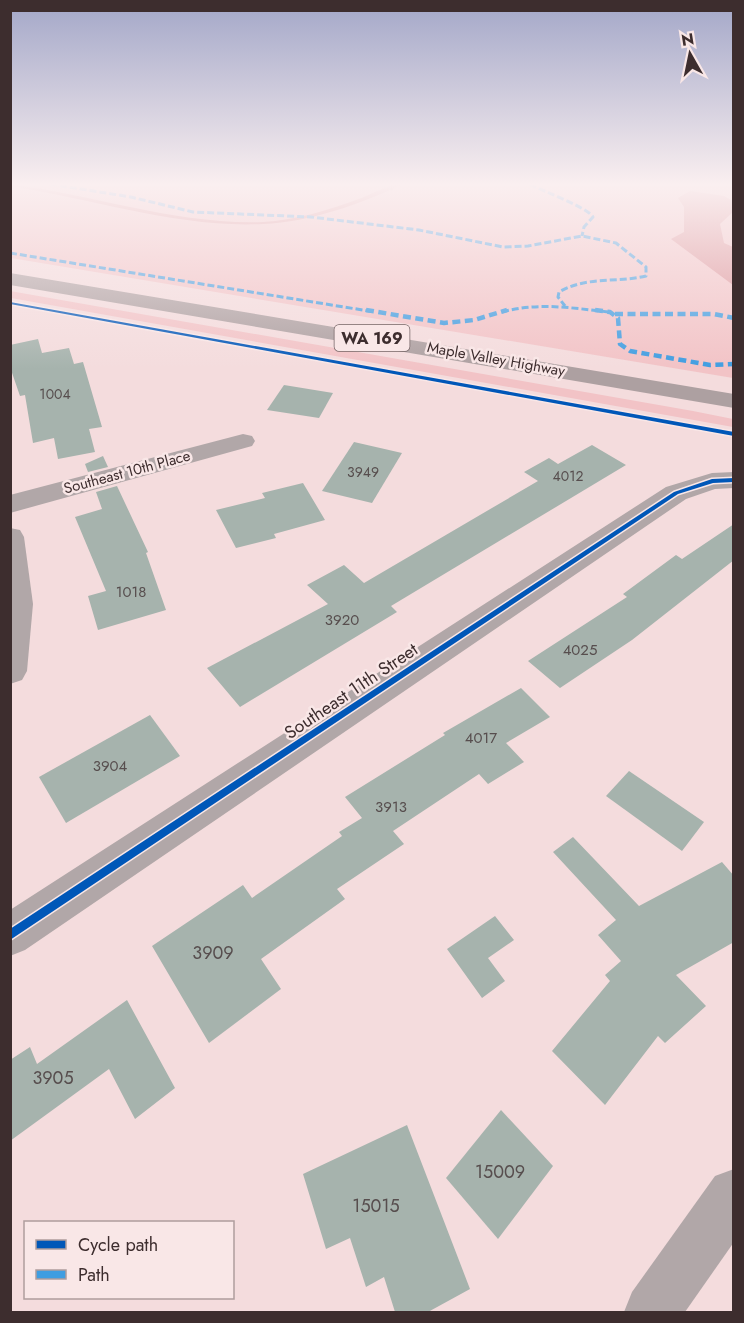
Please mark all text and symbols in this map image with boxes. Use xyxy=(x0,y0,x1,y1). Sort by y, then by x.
north arrow xyxy=(660,24,720,84)
text: N xyxy=(680,27,696,52)
road number: WA 169 xyxy=(334,325,410,351)
street label: Maple Valley Highway xyxy=(425,336,567,382)
house number: 1004 xyxy=(39,384,71,404)
street label: Southeast 10th Place xyxy=(61,444,193,499)
house number: 3949 xyxy=(347,462,379,482)
house number: 4012 xyxy=(553,466,583,486)
house number: 1018 xyxy=(116,581,146,603)
house number: 3920 xyxy=(325,609,359,631)
street label: Southeast 11th Street xyxy=(279,636,424,745)
house number: 4025 xyxy=(563,639,597,661)
house number: 4017 xyxy=(465,727,497,749)
house number: 3904 xyxy=(93,755,128,777)
house number: 3913 xyxy=(375,796,407,818)
house number: 3909 xyxy=(192,940,234,966)
house number: 3905 xyxy=(32,1065,74,1091)
house number: 15009 xyxy=(475,1159,525,1185)
house number: 15015 xyxy=(352,1193,400,1219)
legend xyxy=(24,1221,234,1299)
text: Cycle path xyxy=(78,1232,158,1258)
text: Path xyxy=(78,1262,110,1288)

